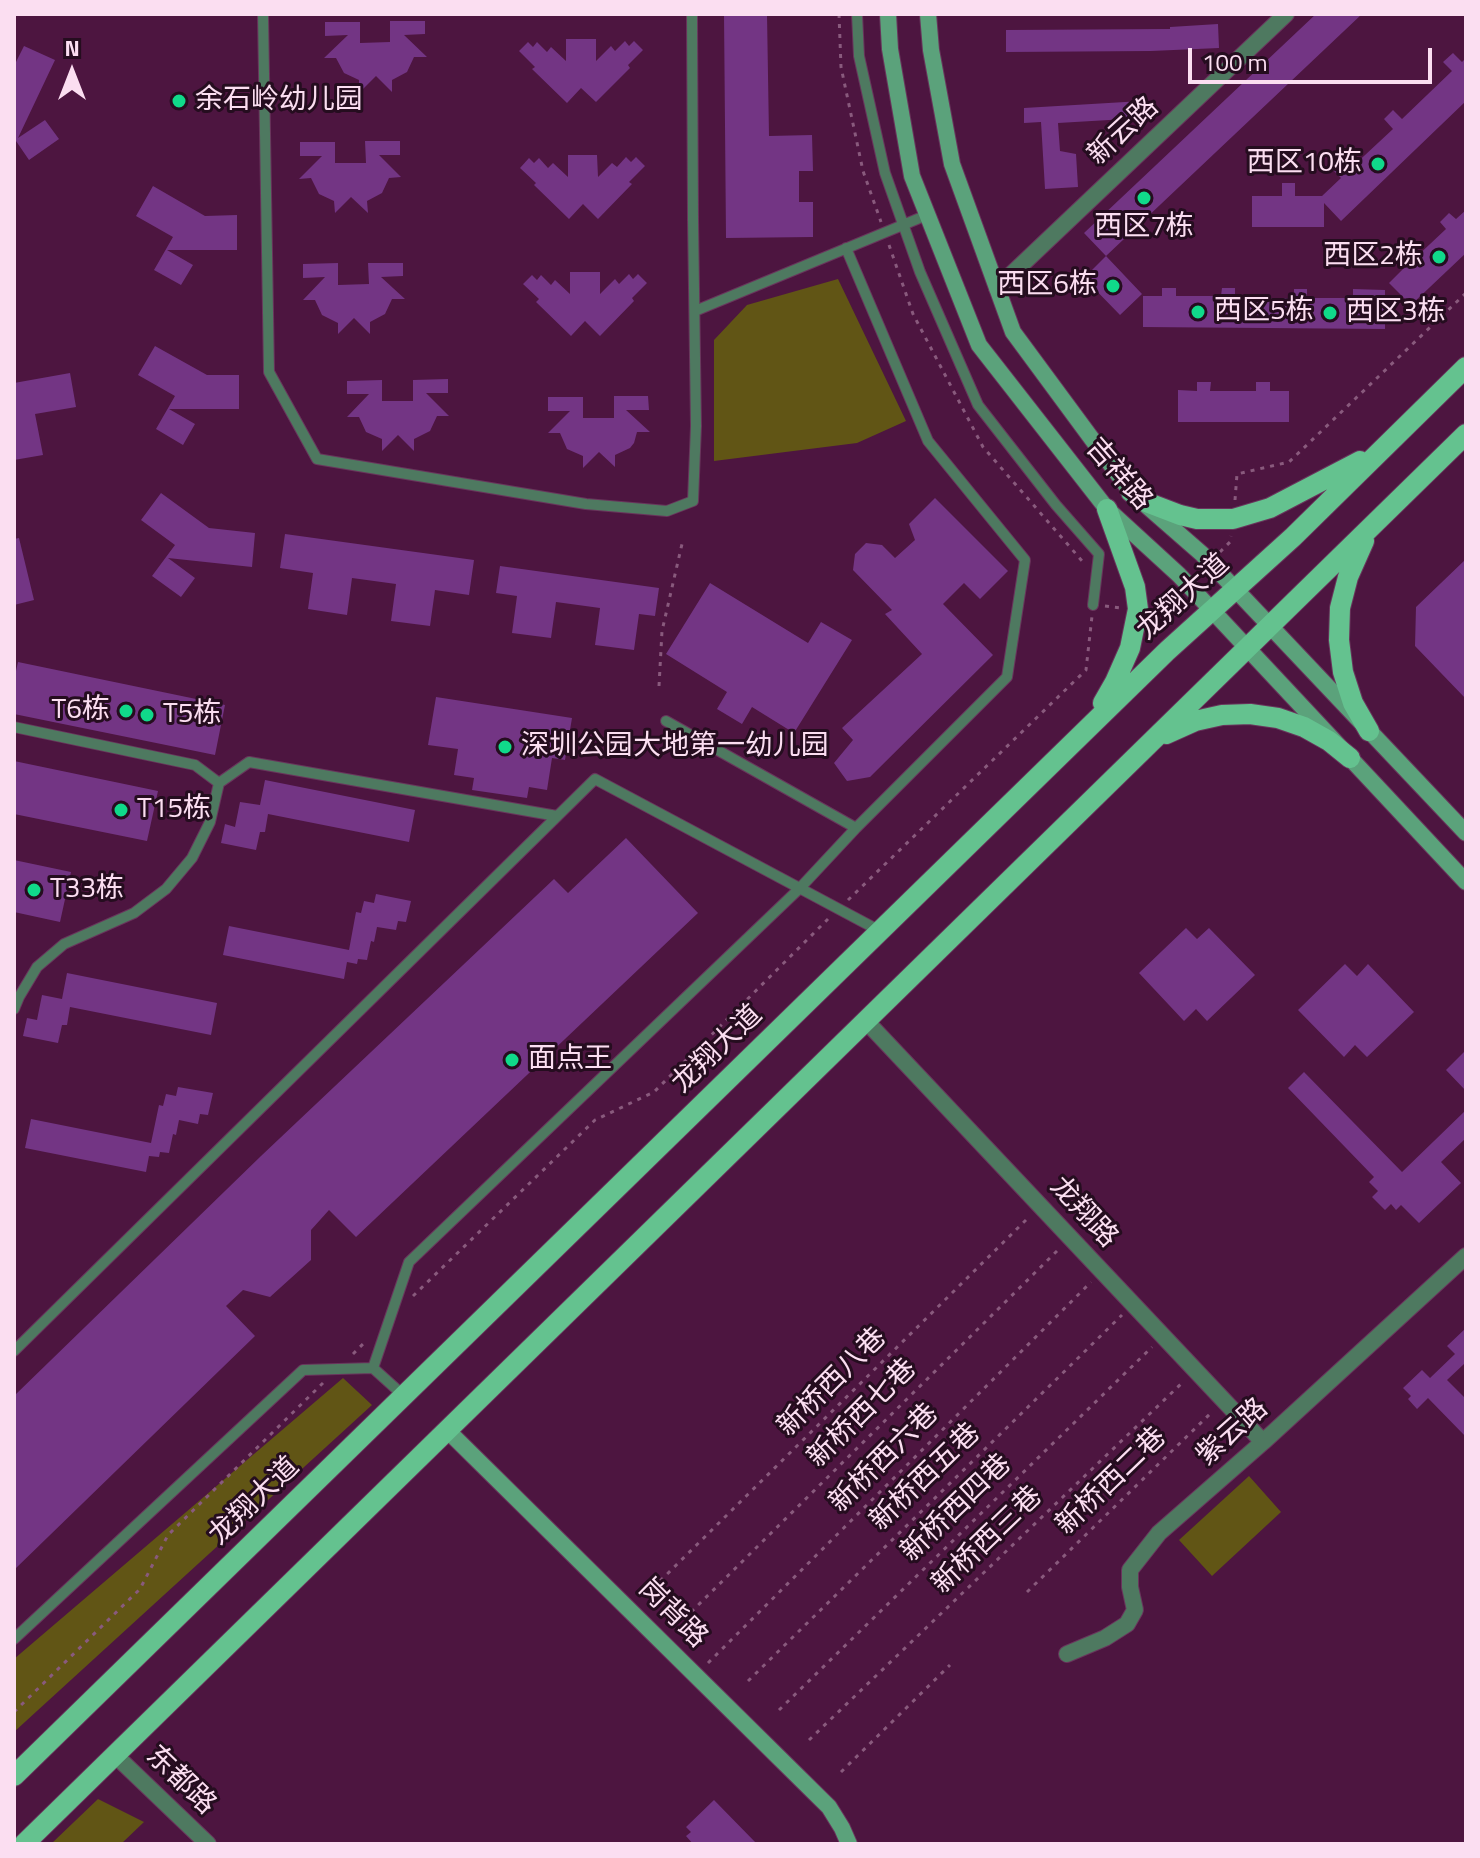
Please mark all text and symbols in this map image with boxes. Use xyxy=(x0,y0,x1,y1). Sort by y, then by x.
text: N xyxy=(64,31,80,65)
north arrow xyxy=(32,32,112,112)
scale bar xyxy=(1192,32,1436,82)
text: 100 m xyxy=(1202,44,1268,80)
place label: 余石岭幼儿园 xyxy=(195,84,363,118)
street label: 新云路 xyxy=(1082,91,1166,173)
marker: 余石岭幼儿园 xyxy=(170,92,188,110)
place label: 西区10栋 xyxy=(1247,147,1362,181)
marker: 西区10栋 xyxy=(1369,155,1387,173)
marker: 西区7栋 xyxy=(1135,189,1153,207)
place label: 西区7栋 xyxy=(1094,211,1194,245)
place label: 西区2栋 xyxy=(1323,240,1423,274)
marker: 西区2栋 xyxy=(1430,248,1448,266)
place label: 西区6栋 xyxy=(997,269,1097,303)
marker: 西区6栋 xyxy=(1104,277,1122,295)
place label: 西区5栋 xyxy=(1214,295,1314,329)
place label: 西区3栋 xyxy=(1346,296,1446,330)
marker: 西区5栋 xyxy=(1189,303,1207,321)
marker: 西区3栋 xyxy=(1321,304,1339,322)
street label: 吉祥路 xyxy=(1078,432,1158,518)
street label: 龙翔大道 xyxy=(1131,548,1237,648)
place label: T6栋 xyxy=(52,694,110,728)
place label: T5栋 xyxy=(163,698,221,732)
marker: T6栋 xyxy=(117,702,135,720)
marker: T5栋 xyxy=(138,706,156,724)
place label: 深圳公园大地第一幼儿园 xyxy=(521,730,829,764)
marker: 深圳公园大地第一幼儿园 xyxy=(496,738,514,756)
place label: T15栋 xyxy=(137,793,211,827)
marker: T15栋 xyxy=(112,801,130,819)
place label: T33栋 xyxy=(50,873,124,907)
marker: T33栋 xyxy=(25,881,43,899)
street label: 龙翔大道 xyxy=(666,999,770,1101)
place label: 面点王 xyxy=(528,1043,612,1077)
marker: 面点王 xyxy=(503,1051,521,1069)
street label: 龙翔路 xyxy=(1042,1171,1124,1255)
street label: 新桥西八巷 xyxy=(772,1322,894,1444)
street label: 新桥西七巷 xyxy=(802,1353,924,1475)
street label: 紫云路 xyxy=(1191,1392,1275,1474)
street label: 新桥西六巷 xyxy=(824,1398,946,1520)
street label: 新桥西五巷 xyxy=(864,1417,988,1539)
street label: 新桥西二巷 xyxy=(1050,1421,1174,1543)
street label: 新桥西四巷 xyxy=(895,1448,1019,1570)
street label: 龙翔大道 xyxy=(203,1451,307,1553)
street label: 新桥西三巷 xyxy=(926,1480,1050,1602)
street label: 岗背路 xyxy=(630,1572,714,1656)
street label: 东都路 xyxy=(138,1740,222,1822)

